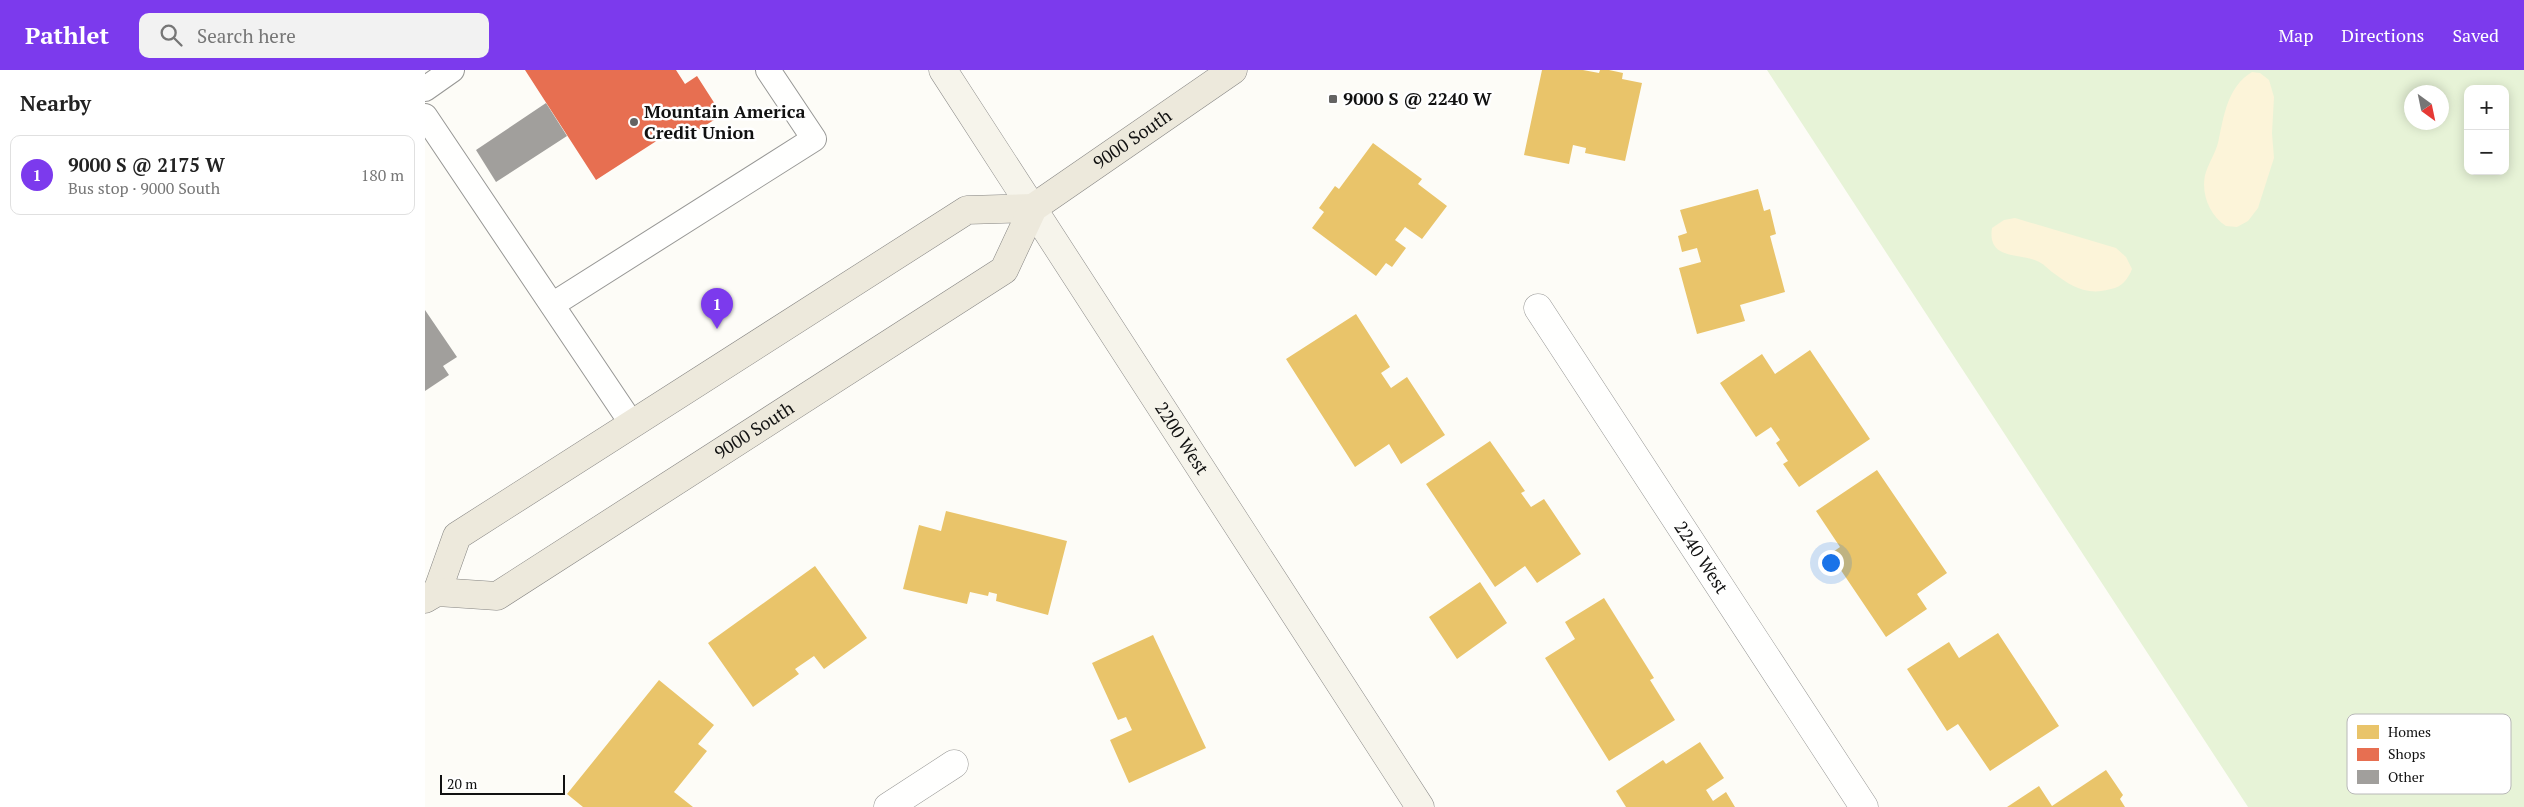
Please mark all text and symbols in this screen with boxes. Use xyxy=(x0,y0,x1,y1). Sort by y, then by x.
search box xyxy=(139,13,489,58)
text: Pathlet xyxy=(25,19,109,51)
icon: search xyxy=(157,21,185,49)
text: Search here xyxy=(197,23,296,48)
text: Map xyxy=(2278,23,2313,47)
text: Directions xyxy=(2341,23,2424,47)
text: Saved xyxy=(2452,23,2499,47)
north arrow xyxy=(2404,85,2449,130)
map controls xyxy=(2464,85,2509,175)
button: + xyxy=(2464,85,2509,130)
place label: 9000 S @ 2240 W xyxy=(1343,86,1492,110)
text: Nearby xyxy=(20,89,91,117)
marker: 9000 S @ 2240 W xyxy=(1327,93,1339,105)
place label: Mountain America Credit Union xyxy=(644,99,806,144)
street label: 9000 South xyxy=(1088,103,1176,174)
marker: Mountain America Credit Union xyxy=(628,116,640,128)
button: − xyxy=(2464,130,2509,175)
text: 9000 S @ 2175 W xyxy=(68,152,225,177)
text: 1 xyxy=(32,164,42,186)
text: 180 m xyxy=(361,164,404,186)
text: Bus stop · 9000 South xyxy=(68,177,220,199)
pin: 1 xyxy=(701,288,733,329)
street label: 9000 South xyxy=(709,395,799,464)
street label: 2200 West xyxy=(1150,397,1215,479)
street label: 2240 West xyxy=(1669,516,1734,598)
your location xyxy=(1818,550,1844,576)
legend xyxy=(2347,714,2511,794)
text: Homes xyxy=(2388,722,2431,741)
text: Shops xyxy=(2388,744,2425,763)
text: Other xyxy=(2388,767,2425,786)
scale bar xyxy=(440,772,565,795)
text: 20 m xyxy=(447,774,477,793)

